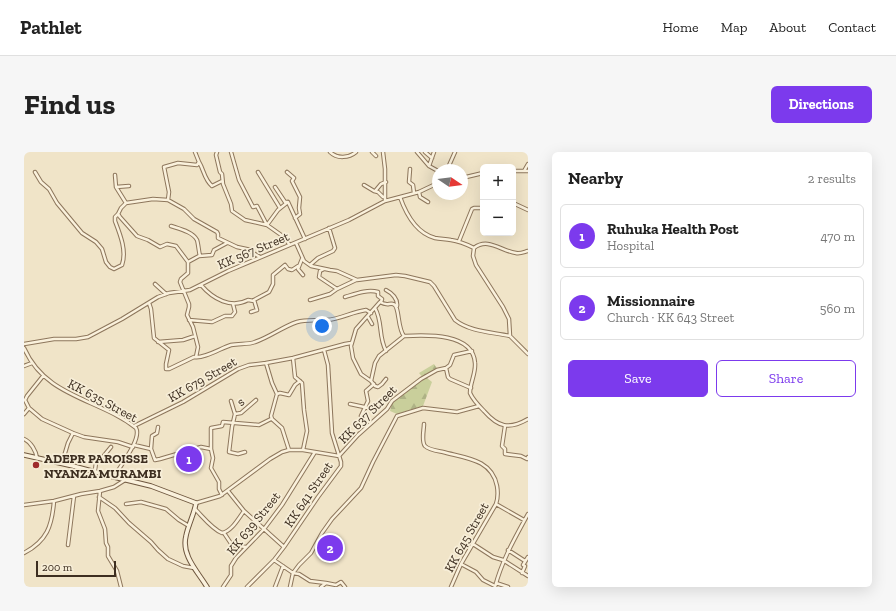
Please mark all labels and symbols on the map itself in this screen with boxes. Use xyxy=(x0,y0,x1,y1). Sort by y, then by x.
north arrow xyxy=(432,164,468,200)
street label: KK 567 Street xyxy=(215,229,291,272)
your location xyxy=(312,316,332,336)
street label: KK 679 Street xyxy=(165,354,239,405)
street label: KK 635 Street xyxy=(65,376,140,425)
street label: KK 637 Street xyxy=(335,382,400,447)
street label: s xyxy=(233,394,247,409)
pin: 1 xyxy=(176,444,202,474)
place label: ADEPR PAROISSE NYANZA MURAMBI xyxy=(44,451,162,481)
street label: KK 641 Street xyxy=(281,459,336,530)
marker: ADEPR PAROISSE NYANZA MURAMBI xyxy=(31,460,41,470)
street label: KK 639 Street xyxy=(223,489,284,558)
street label: KK 645 Street xyxy=(441,500,492,575)
pin: 2 xyxy=(317,533,343,563)
scale bar xyxy=(36,559,116,578)

